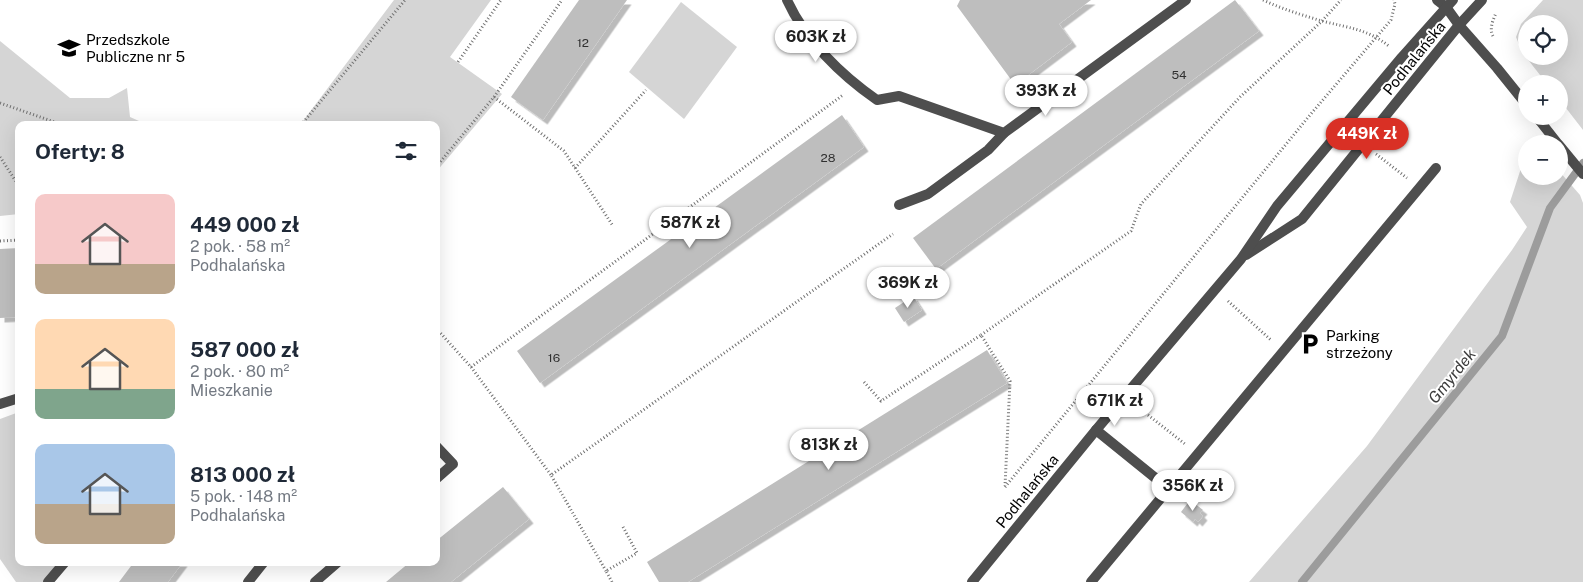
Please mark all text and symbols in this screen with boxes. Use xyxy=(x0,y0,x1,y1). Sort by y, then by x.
map controls xyxy=(1518,15,1568,185)
button: locate xyxy=(1518,15,1568,65)
street label: Podhalańska xyxy=(1379,18,1449,98)
pin: 603K zł xyxy=(770,20,862,63)
text: 603K zł xyxy=(786,27,846,46)
place label: Przedszkole Publiczne nr 5 xyxy=(86,31,185,65)
school or university icon: Przedszkole Publiczne nr 5 xyxy=(56,35,82,61)
house number: 12 xyxy=(577,36,589,50)
house number: 54 xyxy=(1171,68,1187,82)
pin: 393K zł xyxy=(1000,74,1092,117)
button: + xyxy=(1518,75,1568,125)
text: 393K zł xyxy=(1016,81,1076,100)
pin: 449K zł xyxy=(1321,118,1413,160)
text: 449K zł xyxy=(1337,124,1397,143)
button: − xyxy=(1518,135,1568,185)
icon: filters xyxy=(392,137,420,165)
text: Oferty: 8 xyxy=(35,139,125,164)
house number: 28 xyxy=(821,151,836,165)
pin: 587K zł xyxy=(644,206,736,249)
text: 449 000 zł xyxy=(190,212,300,237)
text: 587K zł xyxy=(660,213,720,232)
icon: home xyxy=(75,214,135,274)
text: 2 pok. · 58 m² xyxy=(190,237,290,256)
text: Podhalańska xyxy=(190,256,285,275)
pin: 369K zł xyxy=(862,266,954,309)
text: 369K zł xyxy=(878,273,938,292)
place label: Parking strzeżony xyxy=(1326,327,1393,361)
parking icon: Parking strzeżony xyxy=(1297,331,1323,357)
text: 587 000 zł xyxy=(190,337,299,362)
icon: home xyxy=(75,339,135,399)
water label: Gmyrdek xyxy=(1424,345,1480,407)
house number: 16 xyxy=(548,351,560,365)
text: 2 pok. · 80 m² xyxy=(190,362,289,381)
text: Mieszkanie xyxy=(190,381,273,400)
pin: 671K zł xyxy=(1069,384,1161,427)
text: 671K zł xyxy=(1087,391,1143,410)
pin: 813K zł xyxy=(783,428,875,471)
text: 813K zł xyxy=(800,435,858,454)
street label: Podhalańska xyxy=(992,451,1062,531)
text: 813 000 zł xyxy=(190,462,295,487)
icon: home xyxy=(75,464,135,524)
pin: 356K zł xyxy=(1147,470,1239,512)
text: 356K zł xyxy=(1163,476,1223,495)
text: 5 pok. · 148 m² xyxy=(190,487,297,506)
text: Podhalańska xyxy=(190,506,285,525)

